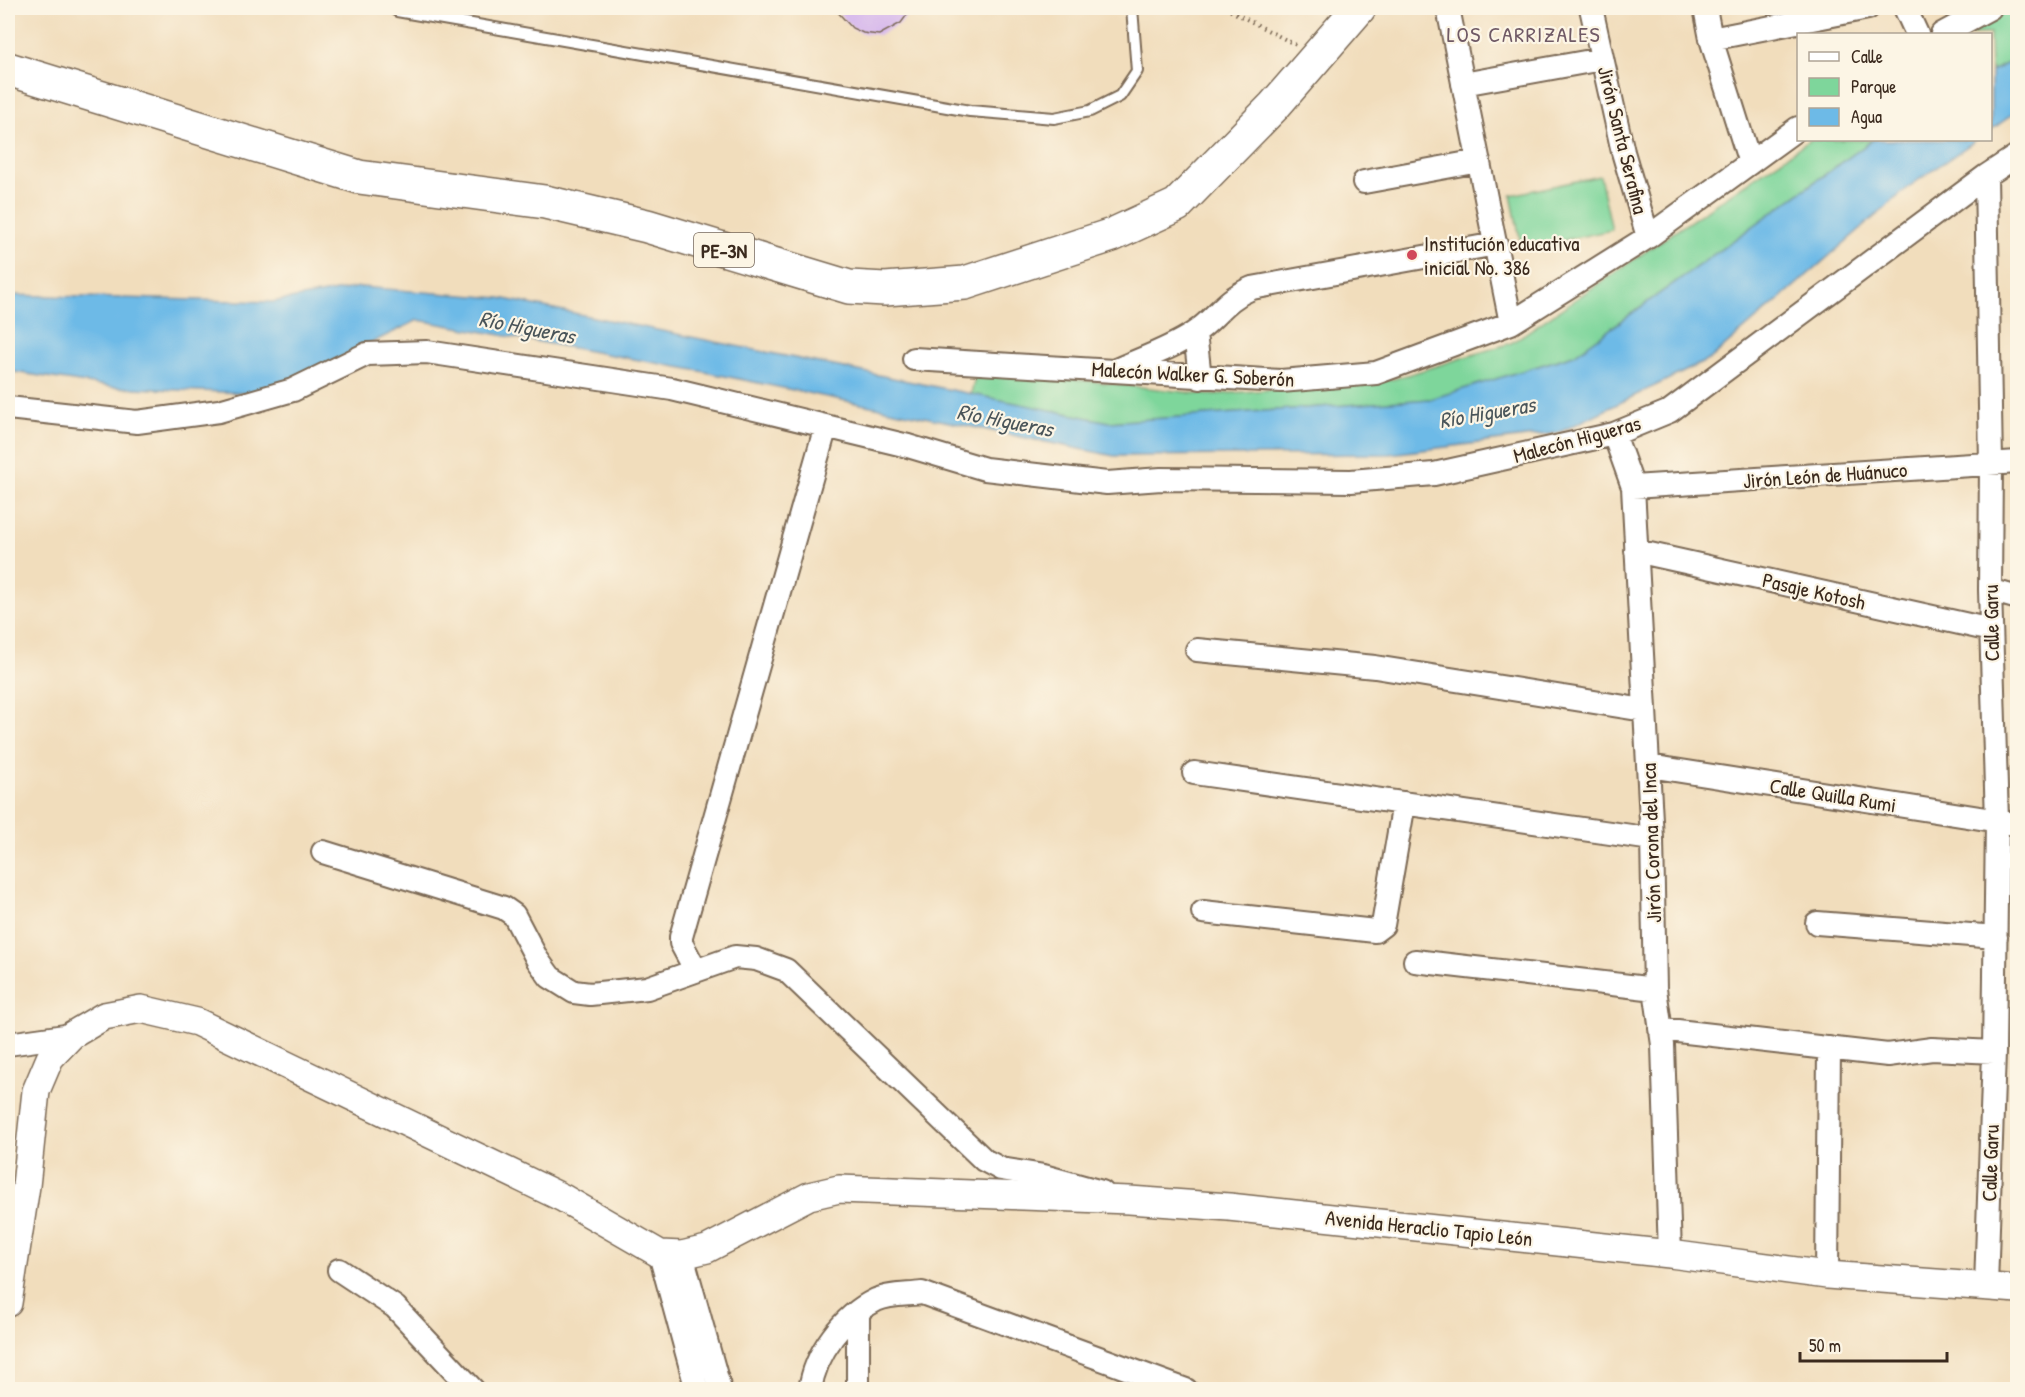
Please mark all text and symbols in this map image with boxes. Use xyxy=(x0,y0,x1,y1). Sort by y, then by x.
district label: LOS CARRIZALES xyxy=(1447,19,1601,49)
legend xyxy=(1797,33,1992,141)
text: Calle xyxy=(1851,44,1883,69)
street label: Jirón Santa Serafina xyxy=(1591,63,1655,217)
text: Parque xyxy=(1851,74,1896,99)
text: Agua xyxy=(1851,104,1882,129)
place label: Institución educativa inicial No. 386 xyxy=(1424,229,1580,282)
road number: PE-3N xyxy=(694,233,754,267)
marker: Institución educativa inicial No. 386 xyxy=(1405,248,1419,262)
water label: Río Higueras xyxy=(477,303,580,351)
street label: Malecón Walker G. Soberón xyxy=(1091,354,1295,394)
water label: Río Higueras xyxy=(1437,388,1540,435)
water label: Río Higueras xyxy=(955,396,1058,444)
street label: Malecón Higueras xyxy=(1510,408,1644,470)
street label: Jirón León de Huánuco xyxy=(1742,455,1908,495)
street label: Pasaje Kotosh xyxy=(1760,565,1868,617)
street label: Calle Garu xyxy=(1976,584,2006,662)
street label: Jirón Corona del Inca xyxy=(1634,762,1668,924)
street label: Calle Quilla Rumi xyxy=(1768,771,1898,819)
street label: Calle Garu xyxy=(1974,1124,2006,1202)
street label: Avenida Heraclio Tapio León xyxy=(1324,1203,1534,1253)
scale bar xyxy=(1800,1325,1947,1363)
text: 50 m xyxy=(1809,1333,1841,1358)

